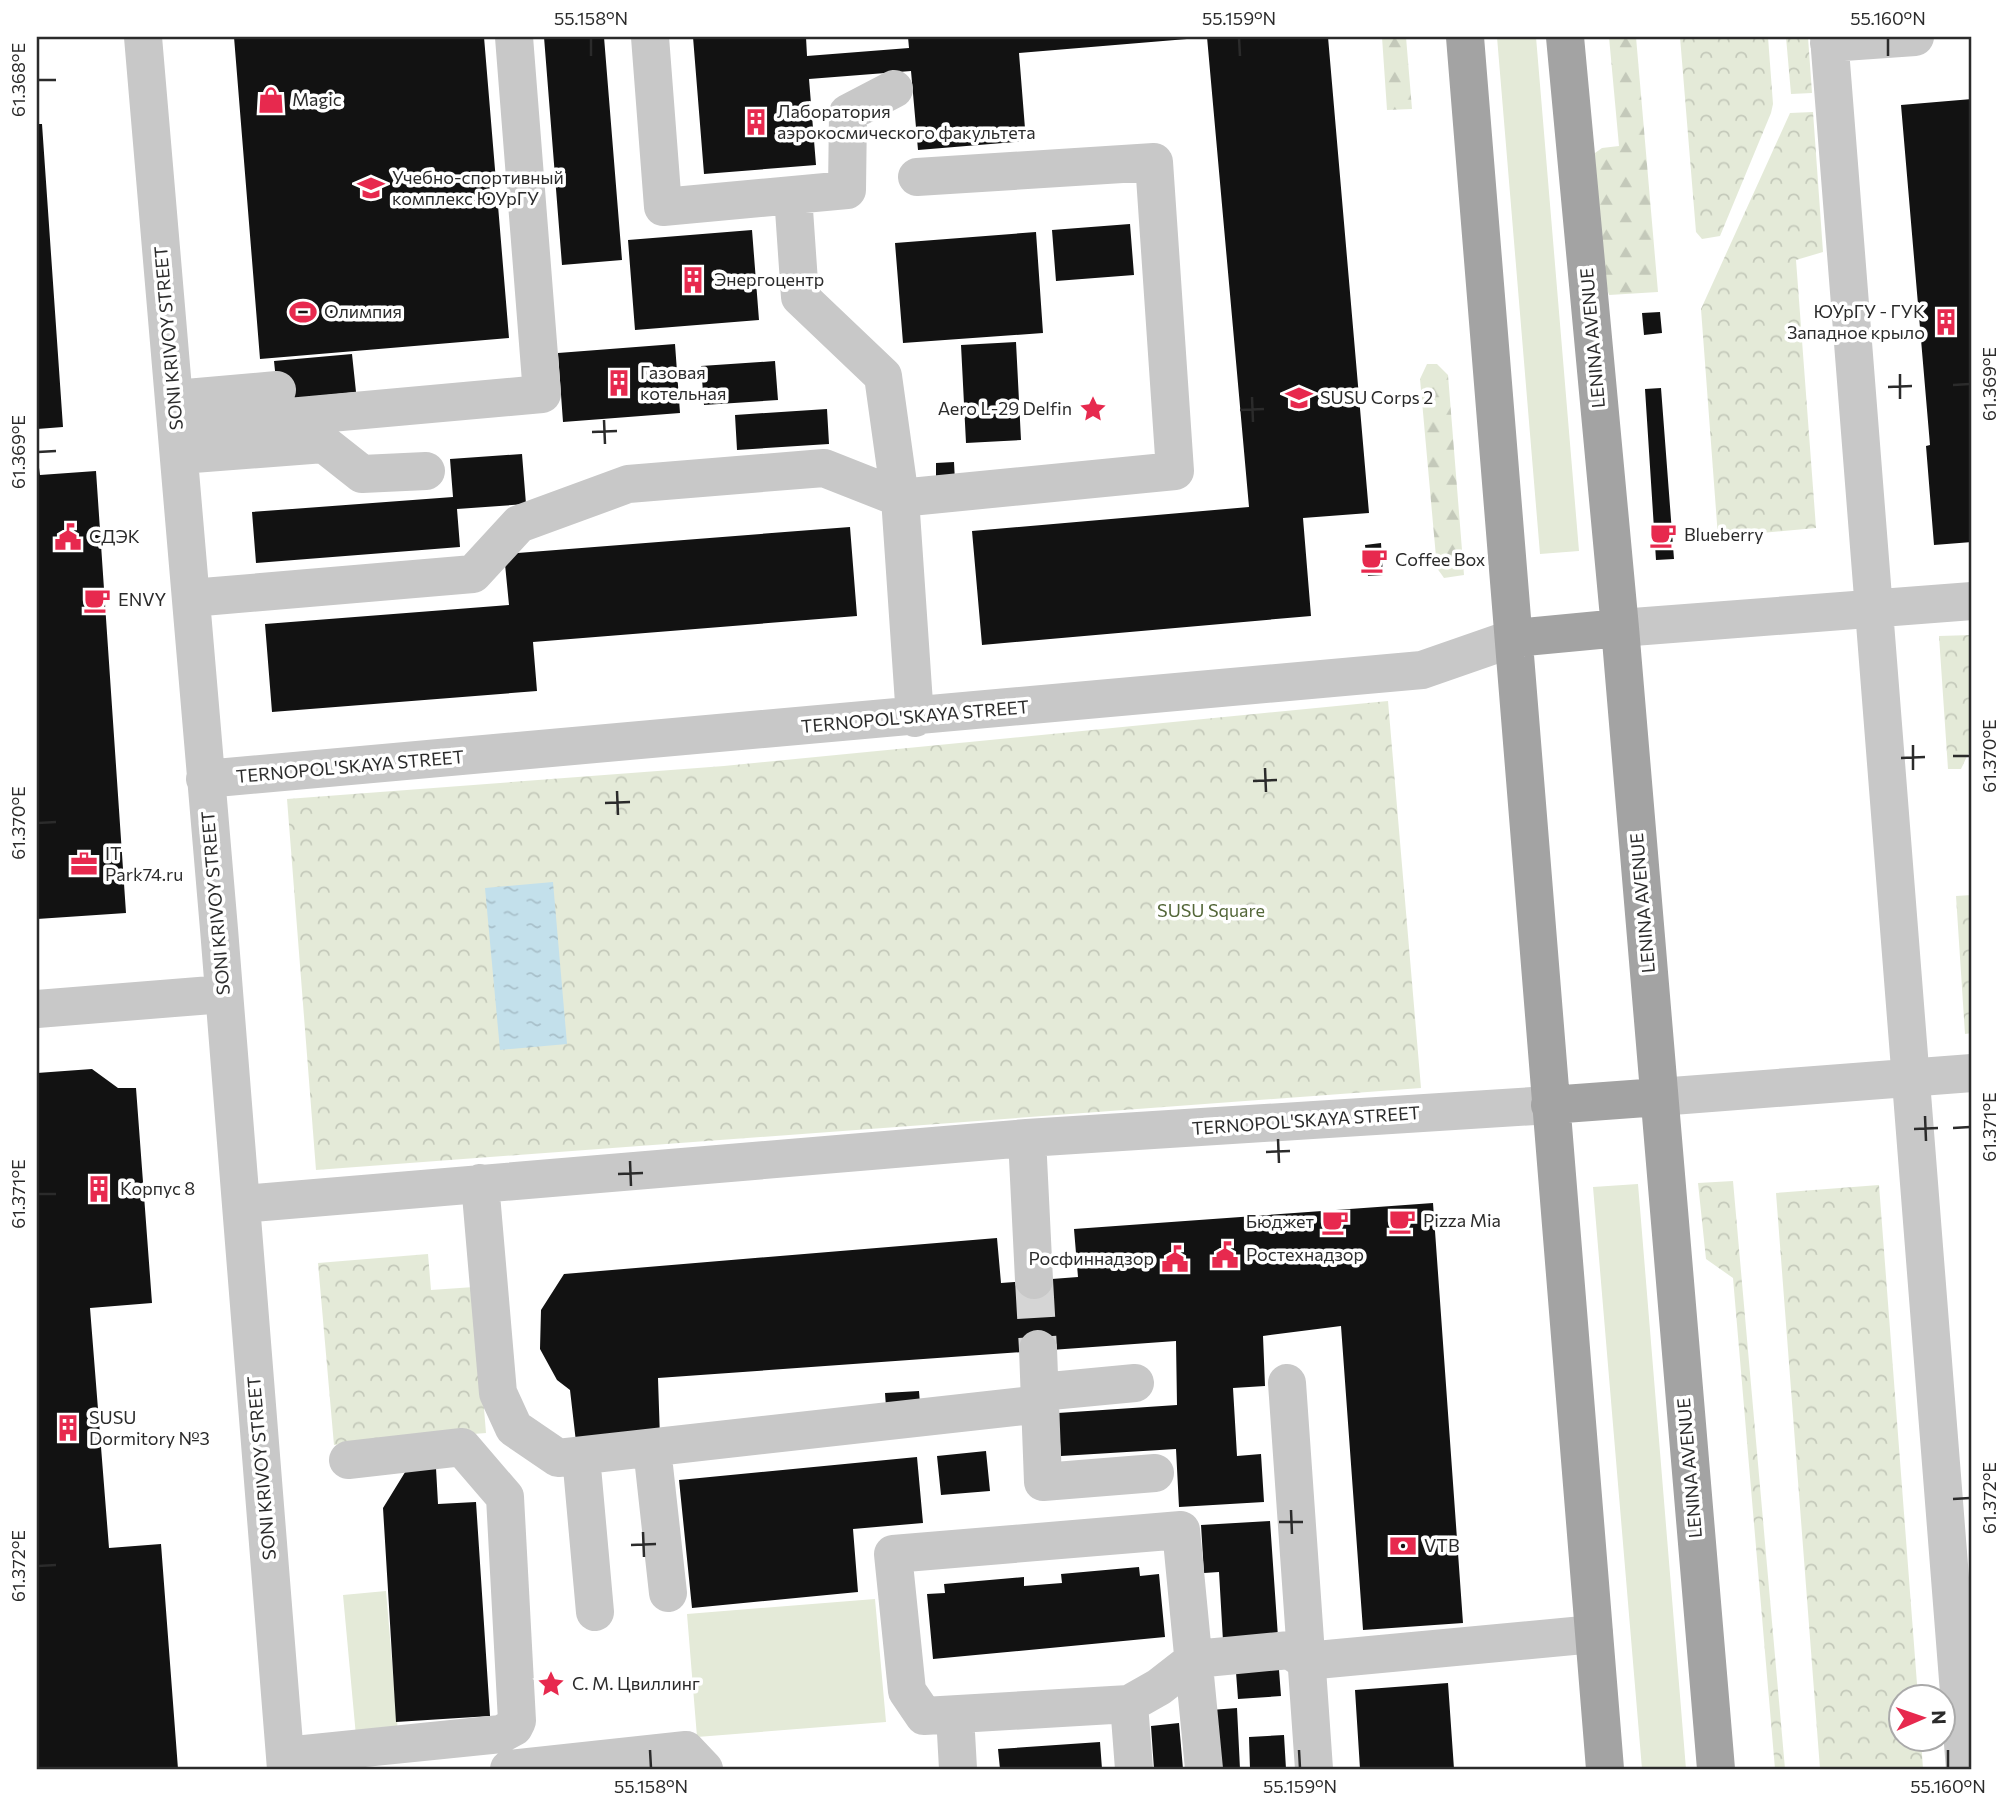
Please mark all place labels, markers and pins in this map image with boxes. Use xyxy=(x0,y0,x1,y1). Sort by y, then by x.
shop icon: Magic xyxy=(256,85,286,115)
place label: Magic xyxy=(292,88,342,110)
place label: Лаборатория аэрокосмического факультета xyxy=(777,100,1036,143)
building icon: Лаборатория аэрокосмического факультета xyxy=(741,107,771,137)
place label: Учебно-спортивный комплекс ЮУрГУ xyxy=(392,166,564,209)
school or university icon: Учебно-спортивный комплекс ЮУрГУ xyxy=(356,173,386,203)
building icon: Энергоцентр xyxy=(678,265,708,295)
place label: Энергоцентр xyxy=(714,268,824,290)
sports icon: Олимпия xyxy=(288,297,318,327)
place label: Олимпия xyxy=(324,300,402,322)
place label: ЮУрГУ - ГУК Западное крыло xyxy=(1787,300,1925,343)
building icon: ЮУрГУ - ГУК Западное крыло xyxy=(1931,307,1961,337)
place label: Газовая котельная xyxy=(640,361,726,404)
building icon: Газовая котельная xyxy=(604,368,634,398)
school or university icon: SUSU Corps 2 xyxy=(1284,383,1314,413)
place label: SUSU Corps 2 xyxy=(1320,386,1433,408)
place icon: Aero L-29 Delfin xyxy=(1078,394,1108,424)
place label: Aero L-29 Delfin xyxy=(938,397,1072,419)
cafe icon: Blueberry xyxy=(1648,520,1678,550)
public building icon: СДЭК xyxy=(53,522,83,552)
place label: Blueberry xyxy=(1684,523,1764,545)
place label: СДЭК xyxy=(89,525,140,547)
cafe icon: Coffee Box xyxy=(1359,545,1389,575)
place label: Coffee Box xyxy=(1395,548,1486,570)
cafe icon: ENVY xyxy=(82,585,112,615)
place label: ENVY xyxy=(118,588,167,610)
place label: IT Park74.ru xyxy=(105,842,183,885)
office icon: IT Park74.ru xyxy=(69,849,99,879)
building icon: Корпус 8 xyxy=(84,1174,114,1204)
place label: Корпус 8 xyxy=(120,1177,195,1199)
cafe icon: Pizza Mia xyxy=(1387,1206,1417,1236)
cafe icon: Бюджет xyxy=(1320,1207,1350,1237)
place label: Pizza Mia xyxy=(1423,1209,1501,1231)
place label: Бюджет xyxy=(1246,1210,1315,1232)
public building icon: Ростехнадзор xyxy=(1210,1240,1240,1270)
place label: Ростехнадзор xyxy=(1246,1243,1364,1265)
public building icon: Росфиннадзор xyxy=(1160,1244,1190,1274)
place label: Росфиннадзор xyxy=(1028,1247,1154,1269)
place label: SUSU Dormitory №3 xyxy=(89,1406,210,1449)
building icon: SUSU Dormitory №3 xyxy=(53,1413,83,1443)
bank icon: VTB xyxy=(1388,1531,1418,1561)
place label: VTB xyxy=(1424,1534,1460,1556)
place icon: С. М. Цвиллинг xyxy=(536,1669,566,1699)
place label: С. М. Цвиллинг xyxy=(572,1672,700,1694)

